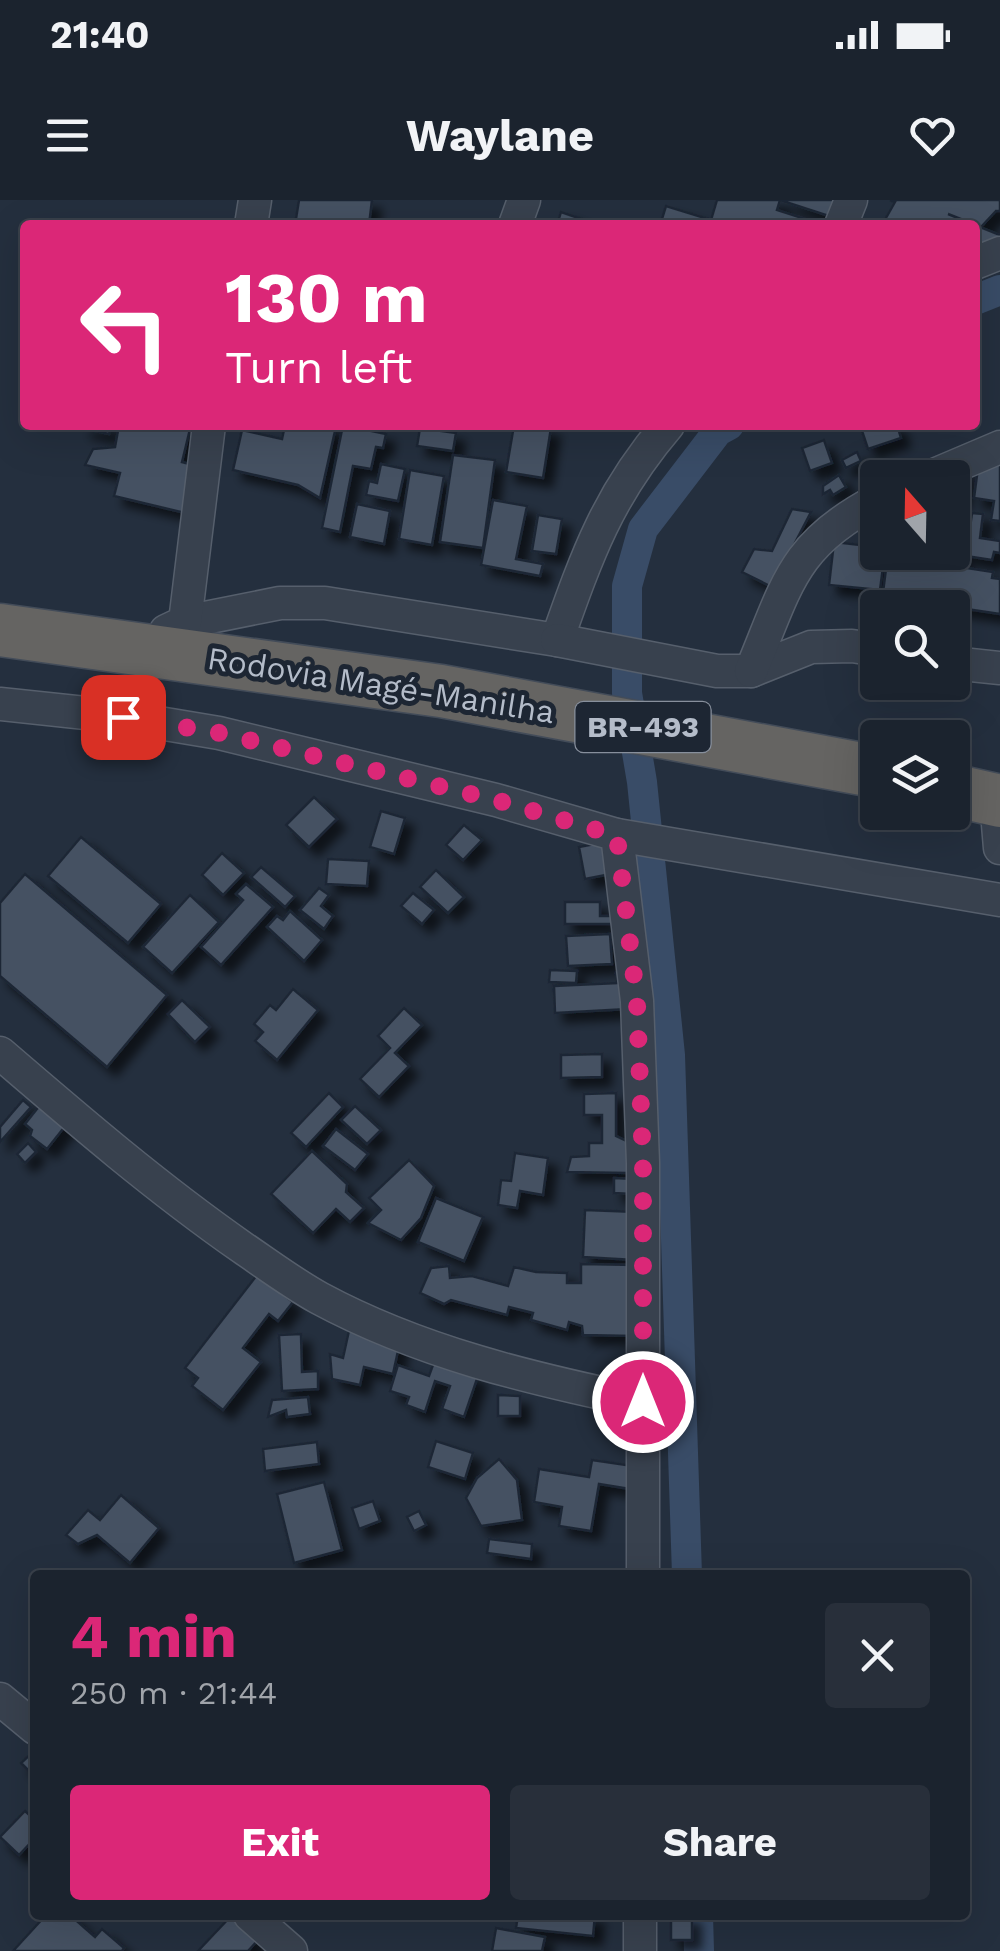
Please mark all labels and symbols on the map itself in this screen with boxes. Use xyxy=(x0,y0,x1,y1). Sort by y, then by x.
north arrow xyxy=(860,460,970,570)
street label: Rodovia Magé-Manilha xyxy=(205,639,557,731)
pin xyxy=(81,675,166,760)
road number: BR-493 xyxy=(576,702,710,752)
position arrow xyxy=(591,1350,695,1454)

